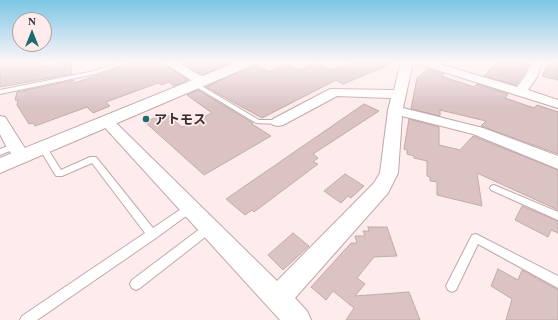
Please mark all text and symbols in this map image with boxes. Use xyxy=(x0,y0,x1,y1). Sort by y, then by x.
north arrow xyxy=(12,12,52,52)
text: N xyxy=(28,15,36,27)
place label: アトモス xyxy=(154,111,206,127)
marker: アトモス xyxy=(141,114,151,124)

